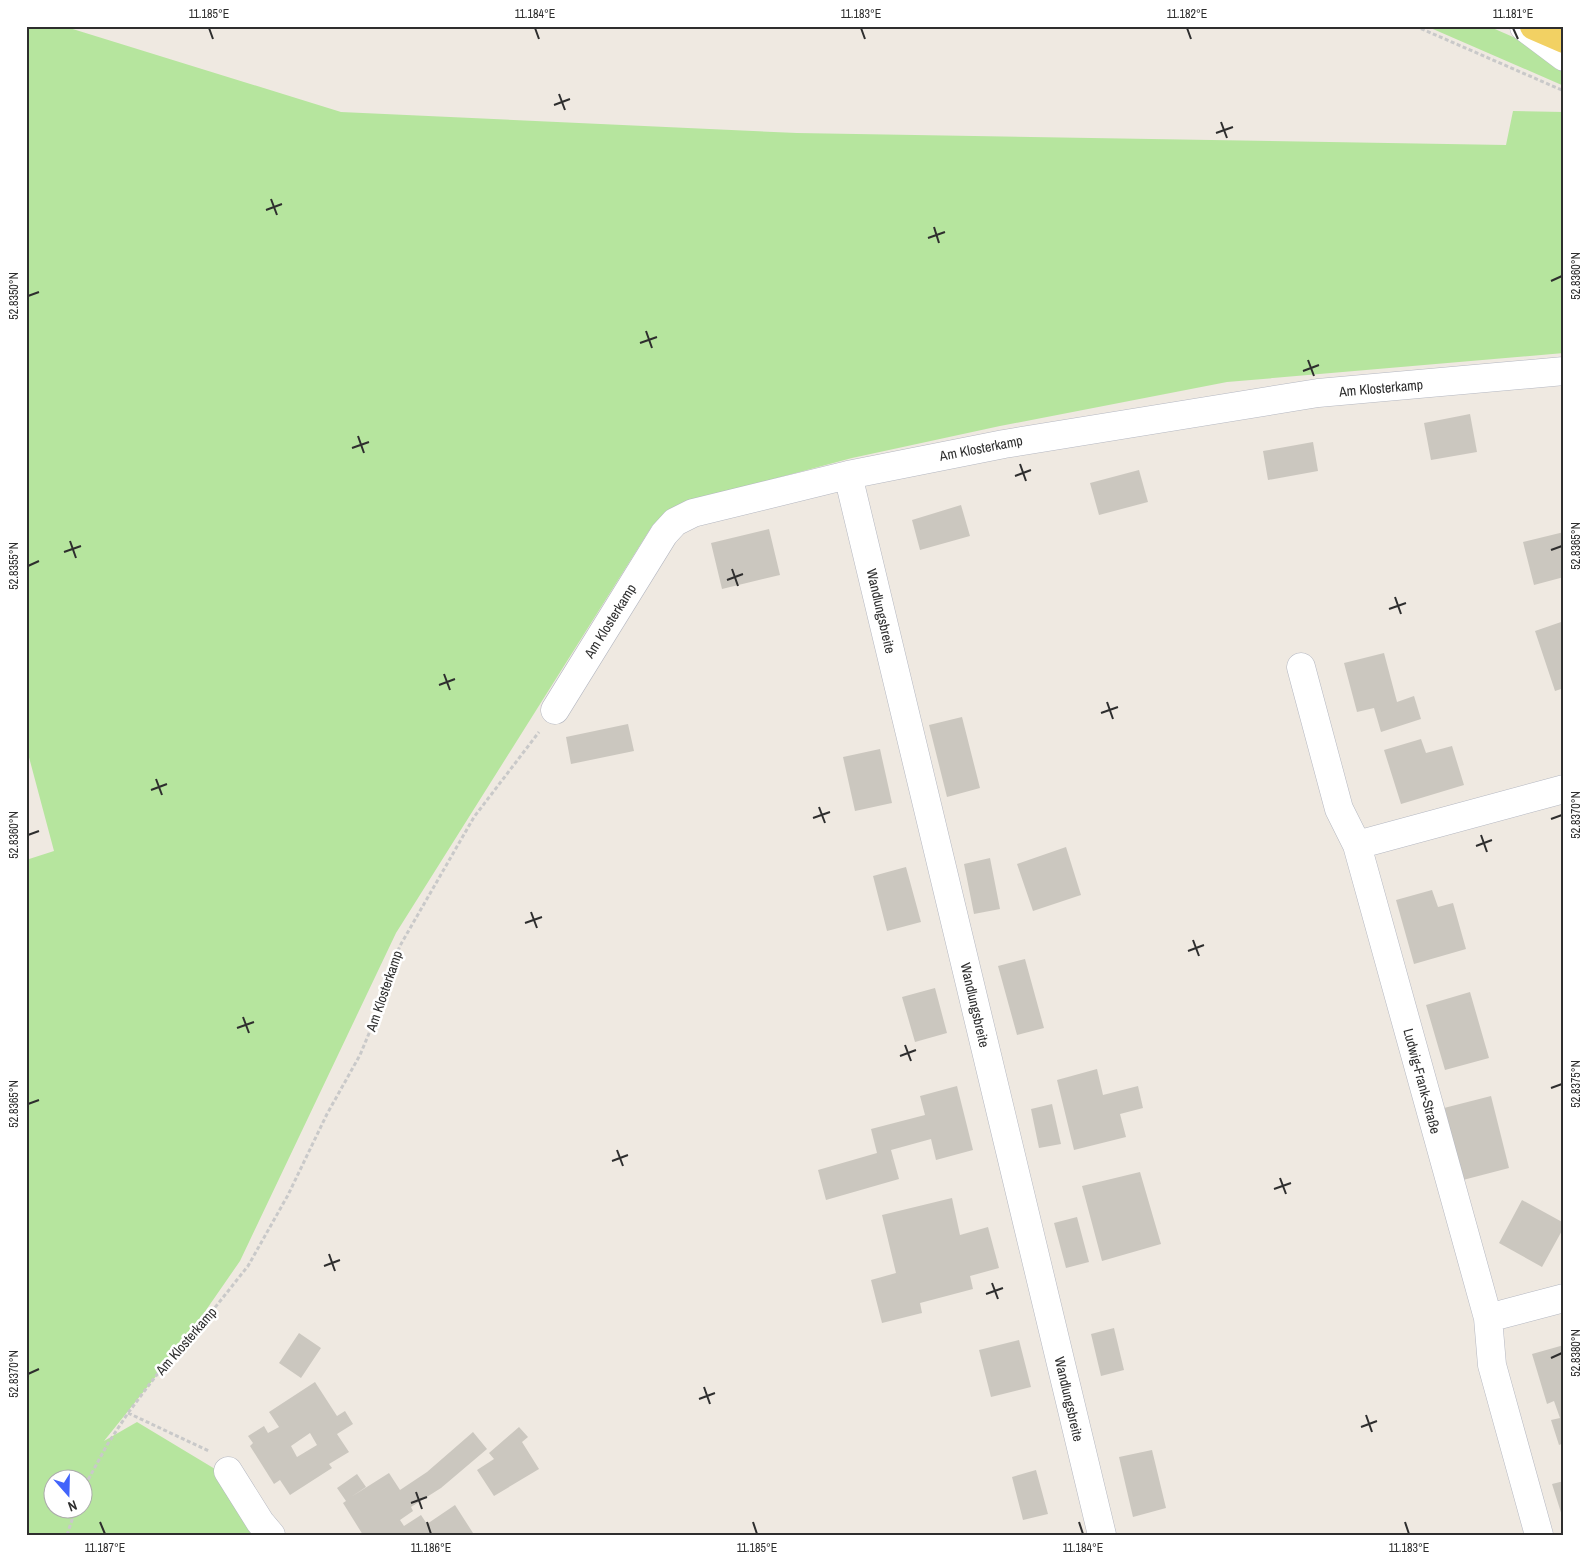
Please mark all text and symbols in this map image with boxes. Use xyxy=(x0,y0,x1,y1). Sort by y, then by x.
text: 11.185°E xyxy=(189,6,229,22)
text: 11.184°E xyxy=(515,6,555,22)
text: 11.183°E xyxy=(841,6,881,22)
text: 11.182°E xyxy=(1167,6,1207,22)
text: 11.181°E xyxy=(1493,6,1533,22)
text: 52.8360°N xyxy=(1568,252,1584,300)
text: 52.8350°N xyxy=(6,272,22,320)
street label: Am Klosterkamp xyxy=(1337,375,1424,401)
street label: Am Klosterkamp xyxy=(937,431,1024,465)
text: 52.8365°N xyxy=(1568,522,1584,570)
text: 52.8355°N xyxy=(6,542,22,590)
street label: Wandlungsbreite xyxy=(863,567,899,655)
street label: Am Klosterkamp xyxy=(580,581,640,662)
text: 52.8370°N xyxy=(1568,791,1584,839)
text: 52.8360°N xyxy=(6,811,22,859)
street label: Am Klosterkamp xyxy=(361,948,406,1035)
street label: Wandlungsbreite xyxy=(957,961,993,1049)
street label: Ludwig-Frank-Straße xyxy=(1399,1026,1445,1136)
text: 52.8375°N xyxy=(1568,1060,1584,1108)
text: 52.8365°N xyxy=(6,1080,22,1128)
street label: Am Klosterkamp xyxy=(151,1303,220,1379)
text: 52.8380°N xyxy=(1568,1329,1584,1377)
text: 52.8370°N xyxy=(6,1350,22,1398)
street label: Wandlungsbreite xyxy=(1051,1355,1087,1443)
north arrow xyxy=(42,1468,92,1518)
text: N xyxy=(65,1496,79,1516)
text: 11.187°E xyxy=(85,1540,125,1556)
text: 11.186°E xyxy=(411,1540,451,1556)
text: 11.185°E xyxy=(737,1540,777,1556)
text: 11.184°E xyxy=(1063,1540,1103,1556)
text: 11.183°E xyxy=(1389,1540,1429,1556)

